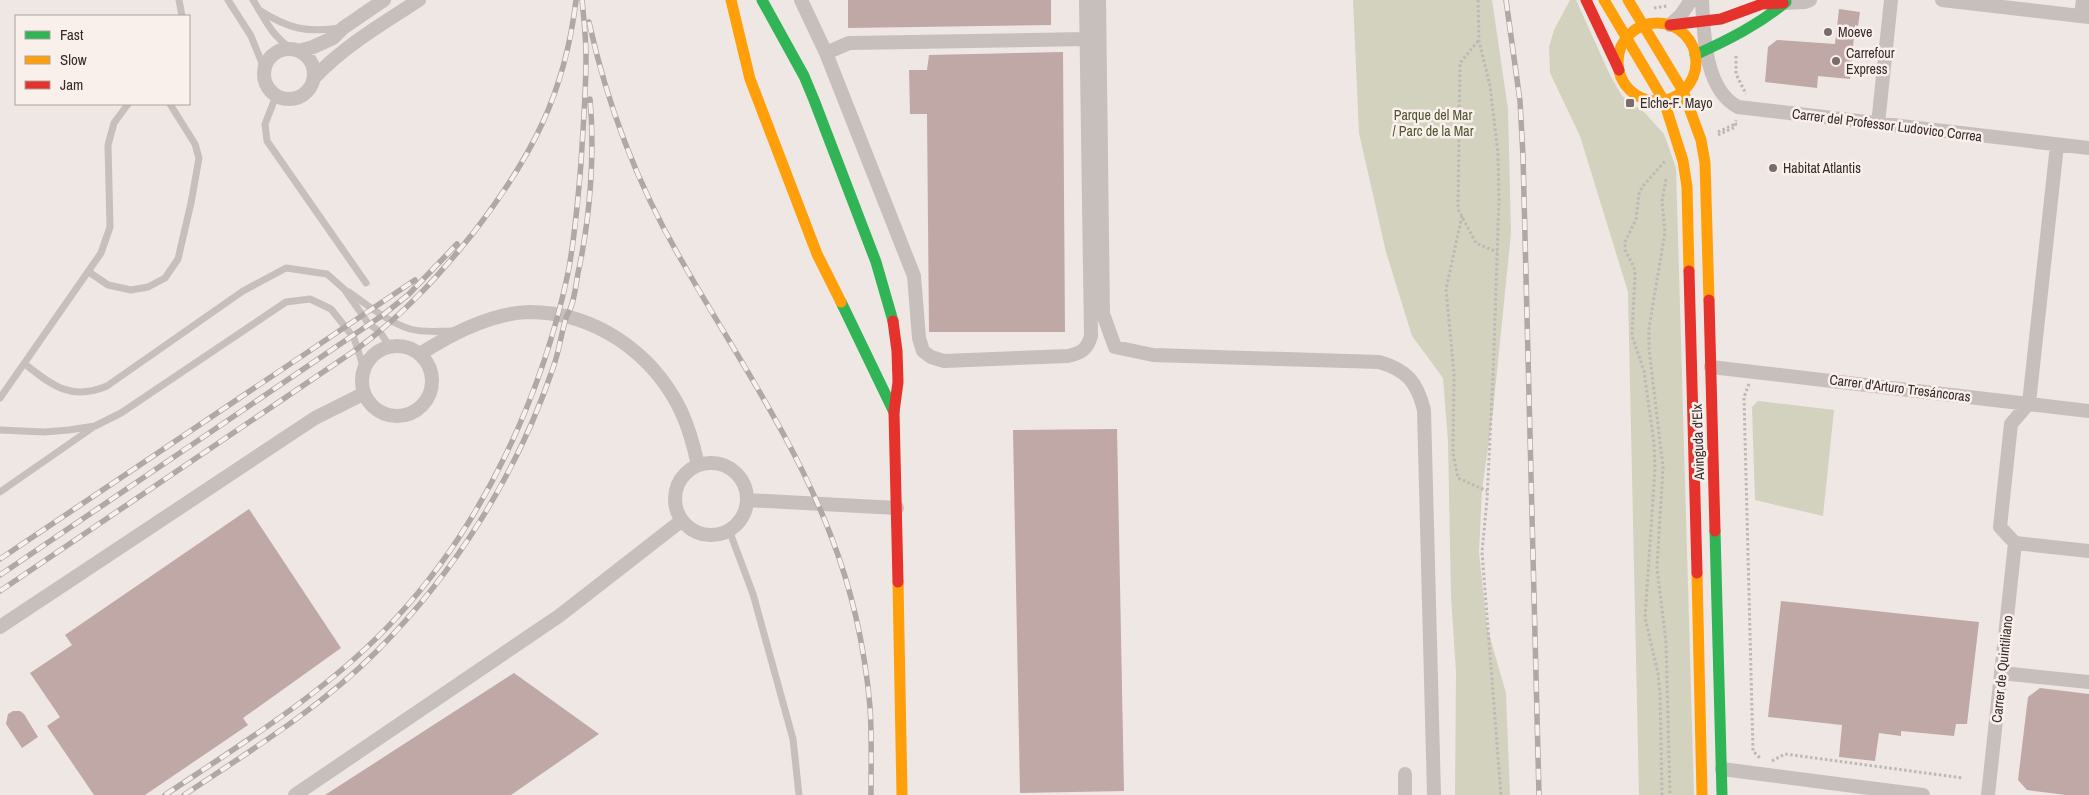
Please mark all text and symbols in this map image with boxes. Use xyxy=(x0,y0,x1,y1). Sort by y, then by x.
legend xyxy=(15,15,190,105)
place label: Moeve xyxy=(1838,23,1872,41)
text: Fast xyxy=(60,24,84,45)
marker: Moeve xyxy=(1822,26,1834,38)
place label: Carrefour Express xyxy=(1846,44,1895,78)
text: Slow xyxy=(60,49,87,70)
marker: Carrefour Express xyxy=(1830,55,1842,67)
text: Jam xyxy=(60,74,83,95)
place label: Elche-F. Mayo xyxy=(1640,94,1713,112)
marker: Elche-F. Mayo xyxy=(1624,97,1636,109)
street label: Carrer del Professor Ludovico Correa xyxy=(1791,104,1984,146)
park label: Parque del Mar / Parc de la Mar xyxy=(1392,106,1474,140)
place label: Habitat Atlantis xyxy=(1783,159,1861,177)
marker: Habitat Atlantis xyxy=(1767,162,1779,174)
street label: Carrer d'Arturo Tresáncoras xyxy=(1828,370,1972,406)
street label: Avinguda d'Elx xyxy=(1688,403,1708,481)
street label: Carrer de Quintiliano xyxy=(1987,614,2017,724)

